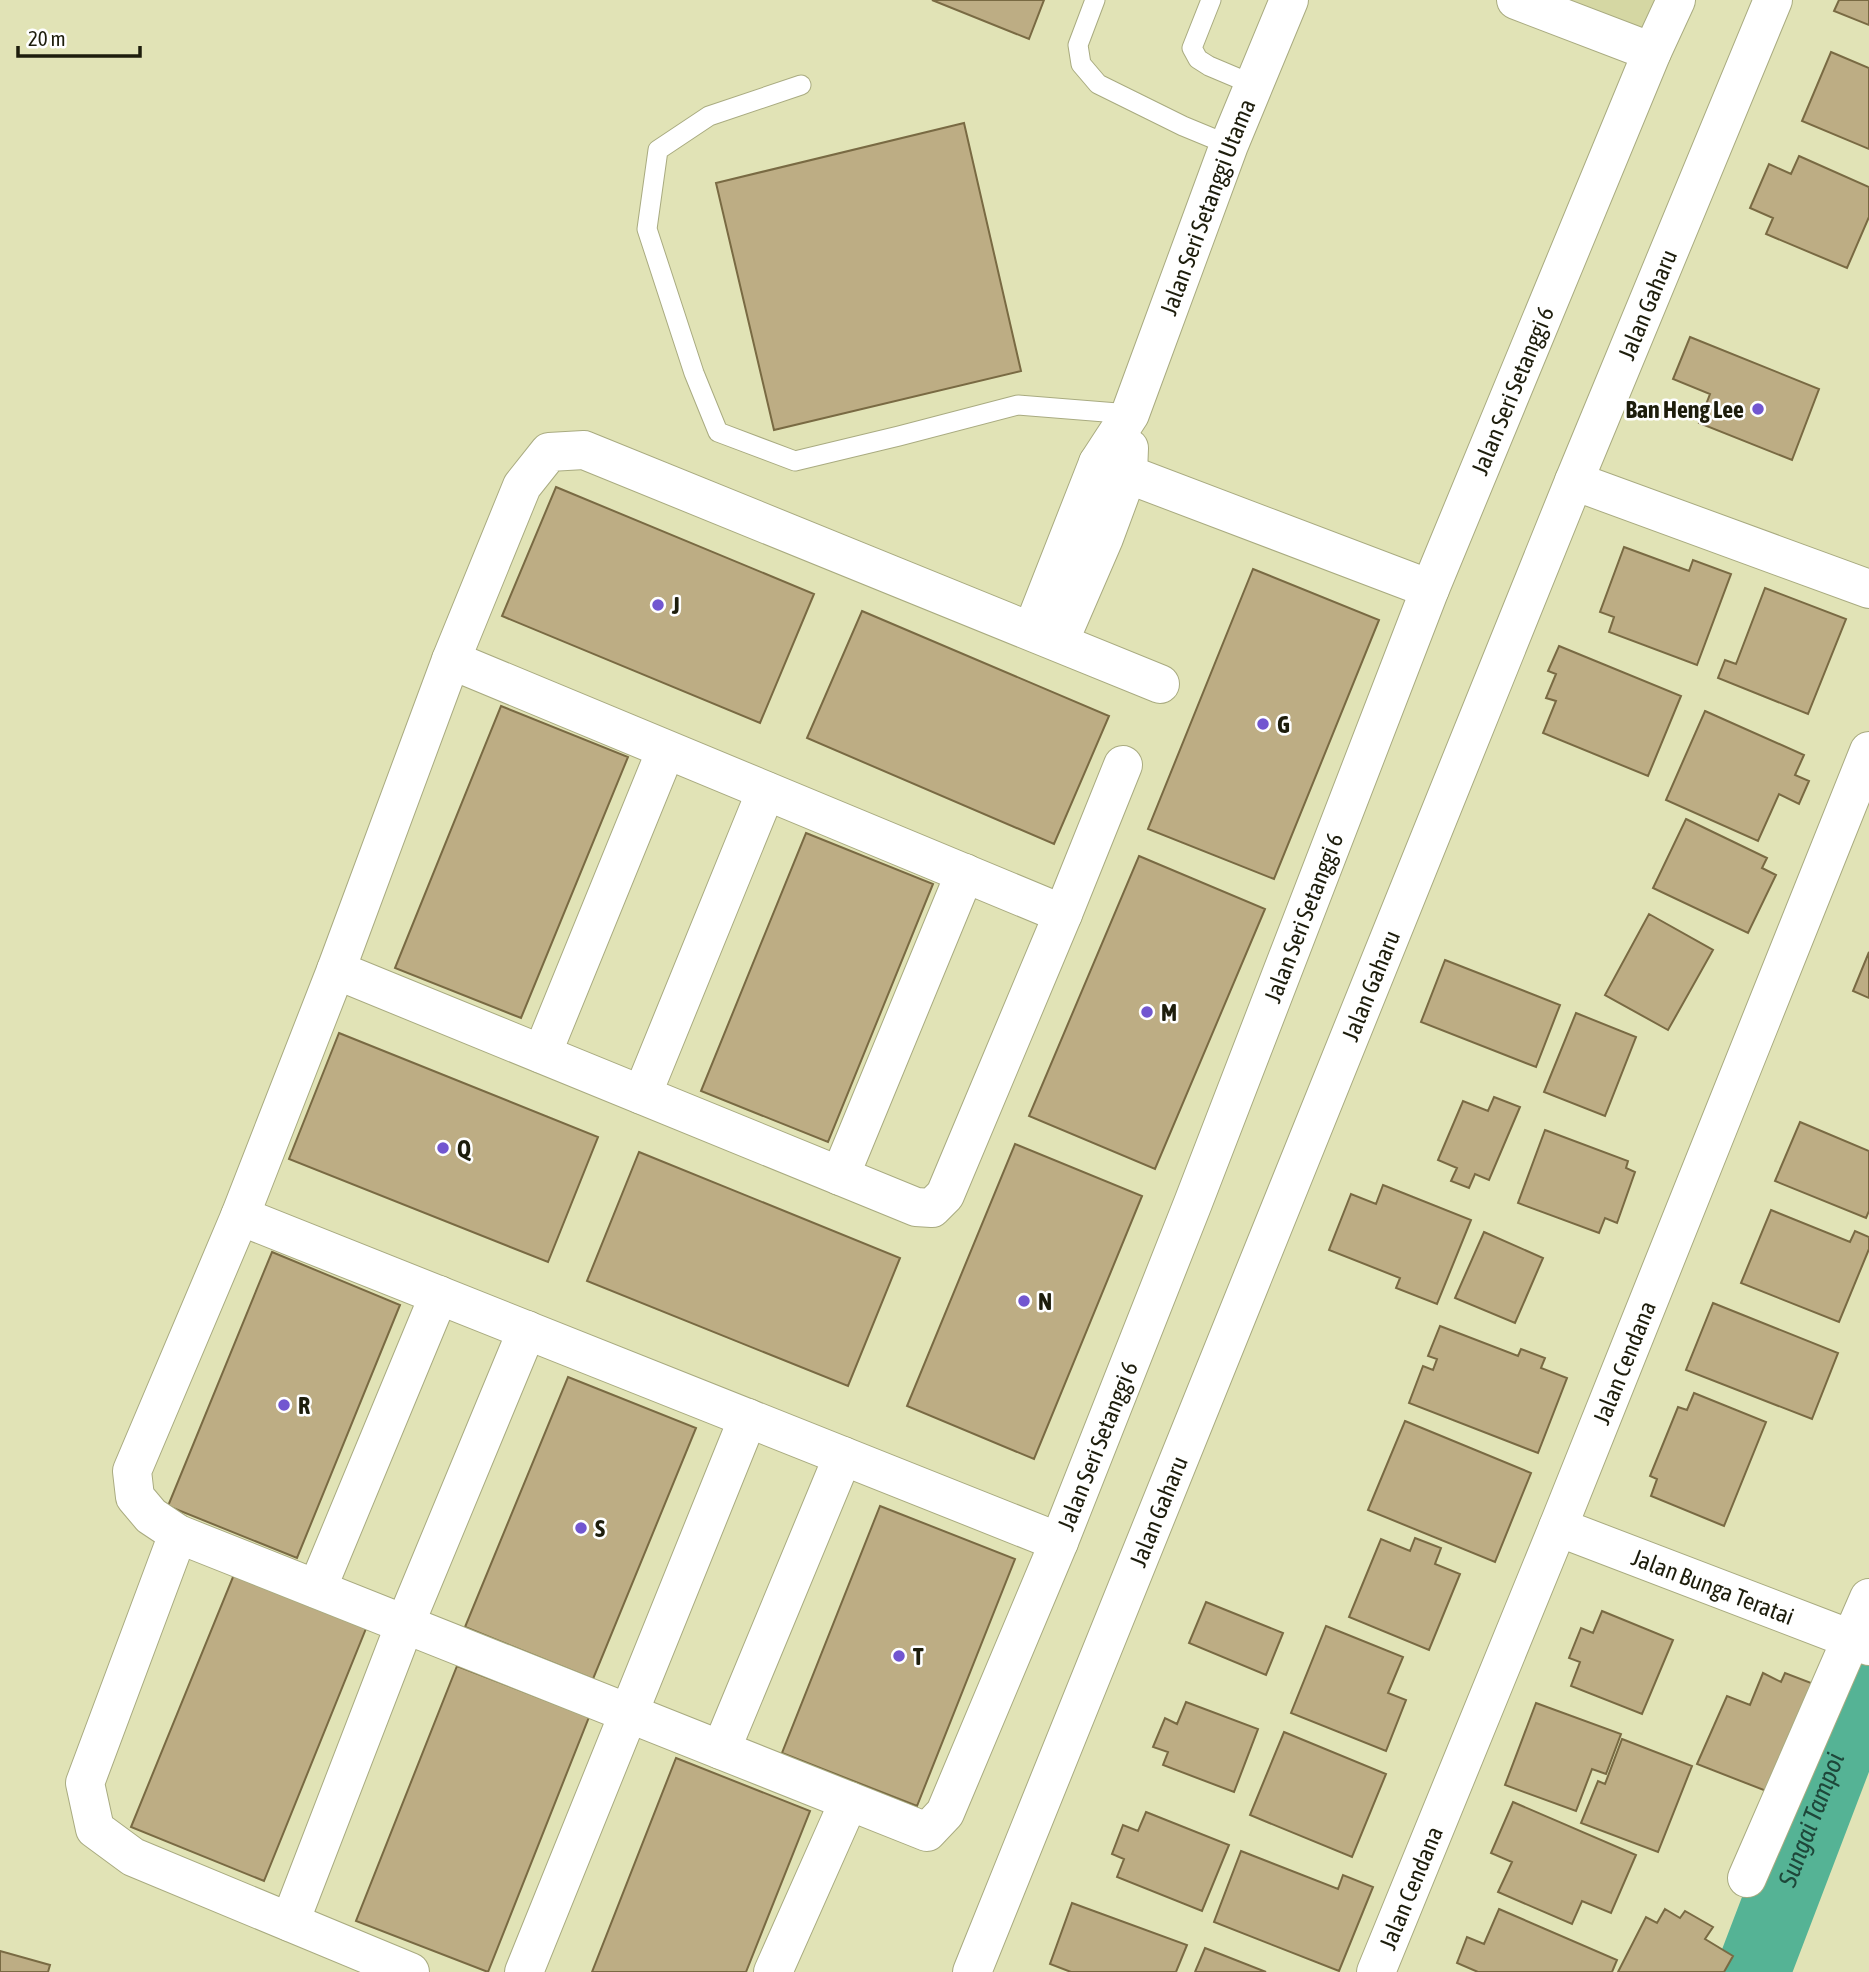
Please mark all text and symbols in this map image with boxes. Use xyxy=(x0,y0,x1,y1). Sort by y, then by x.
scale bar xyxy=(18,14,140,58)
text: 20 m xyxy=(28,26,66,50)
street label: Jalan Seri Setanggi Utama xyxy=(1154,95,1260,319)
street label: Jalan Gaharu xyxy=(1612,245,1682,364)
street label: Jalan Seri Setanggi 6 xyxy=(1465,302,1559,478)
place label: Ban Heng Lee xyxy=(1625,396,1744,423)
marker: Ban Heng Lee xyxy=(1750,401,1766,417)
place label: J xyxy=(671,592,680,619)
marker: J xyxy=(650,597,666,613)
place label: G xyxy=(1277,711,1290,738)
marker: G xyxy=(1255,716,1271,732)
street label: Jalan Seri Setanggi 6 xyxy=(1258,829,1348,1006)
street label: Jalan Gaharu xyxy=(1336,926,1405,1045)
place label: M xyxy=(1161,999,1177,1026)
marker: M xyxy=(1139,1004,1155,1020)
place label: Q xyxy=(457,1135,471,1162)
marker: Q xyxy=(435,1140,451,1156)
place label: N xyxy=(1038,1288,1052,1315)
marker: N xyxy=(1016,1293,1032,1309)
street label: Jalan Cendana xyxy=(1587,1297,1661,1428)
street label: Jalan Seri Setanggi 6 xyxy=(1052,1357,1143,1534)
place label: R xyxy=(298,1392,310,1419)
marker: R xyxy=(276,1397,292,1413)
street label: Jalan Gaharu xyxy=(1124,1452,1192,1570)
place label: S xyxy=(595,1515,605,1542)
marker: S xyxy=(573,1520,589,1536)
street label: Jalan Bunga Teratai xyxy=(1628,1543,1798,1630)
place label: T xyxy=(913,1643,924,1670)
marker: T xyxy=(891,1648,907,1664)
water label: Sungai Tampoi xyxy=(1772,1749,1850,1892)
street label: Jalan Cendana xyxy=(1373,1822,1448,1953)

